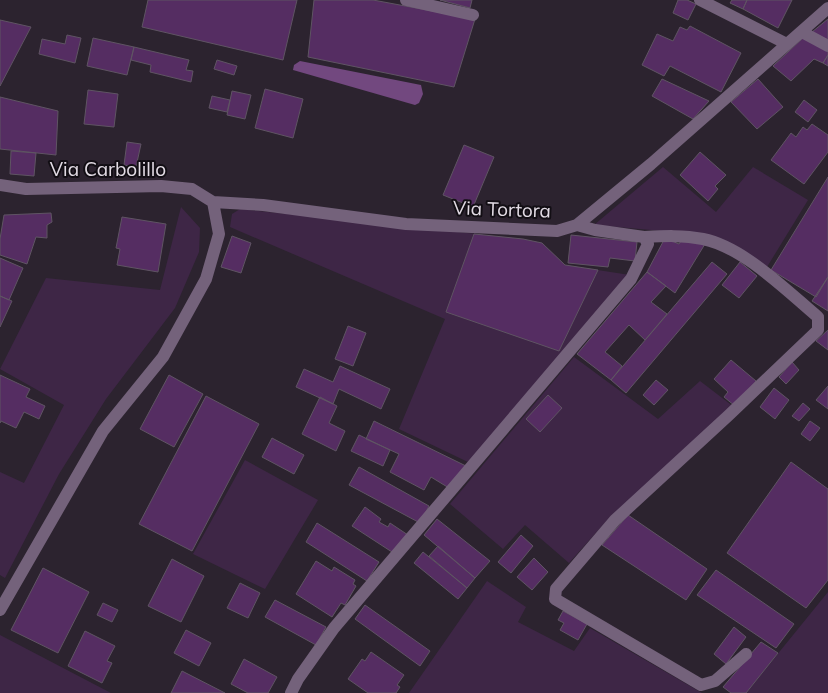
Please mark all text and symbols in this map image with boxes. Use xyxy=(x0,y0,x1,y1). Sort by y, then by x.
street label: Via Carbolillo xyxy=(50,157,166,181)
street label: Via Tortora xyxy=(453,195,551,223)

